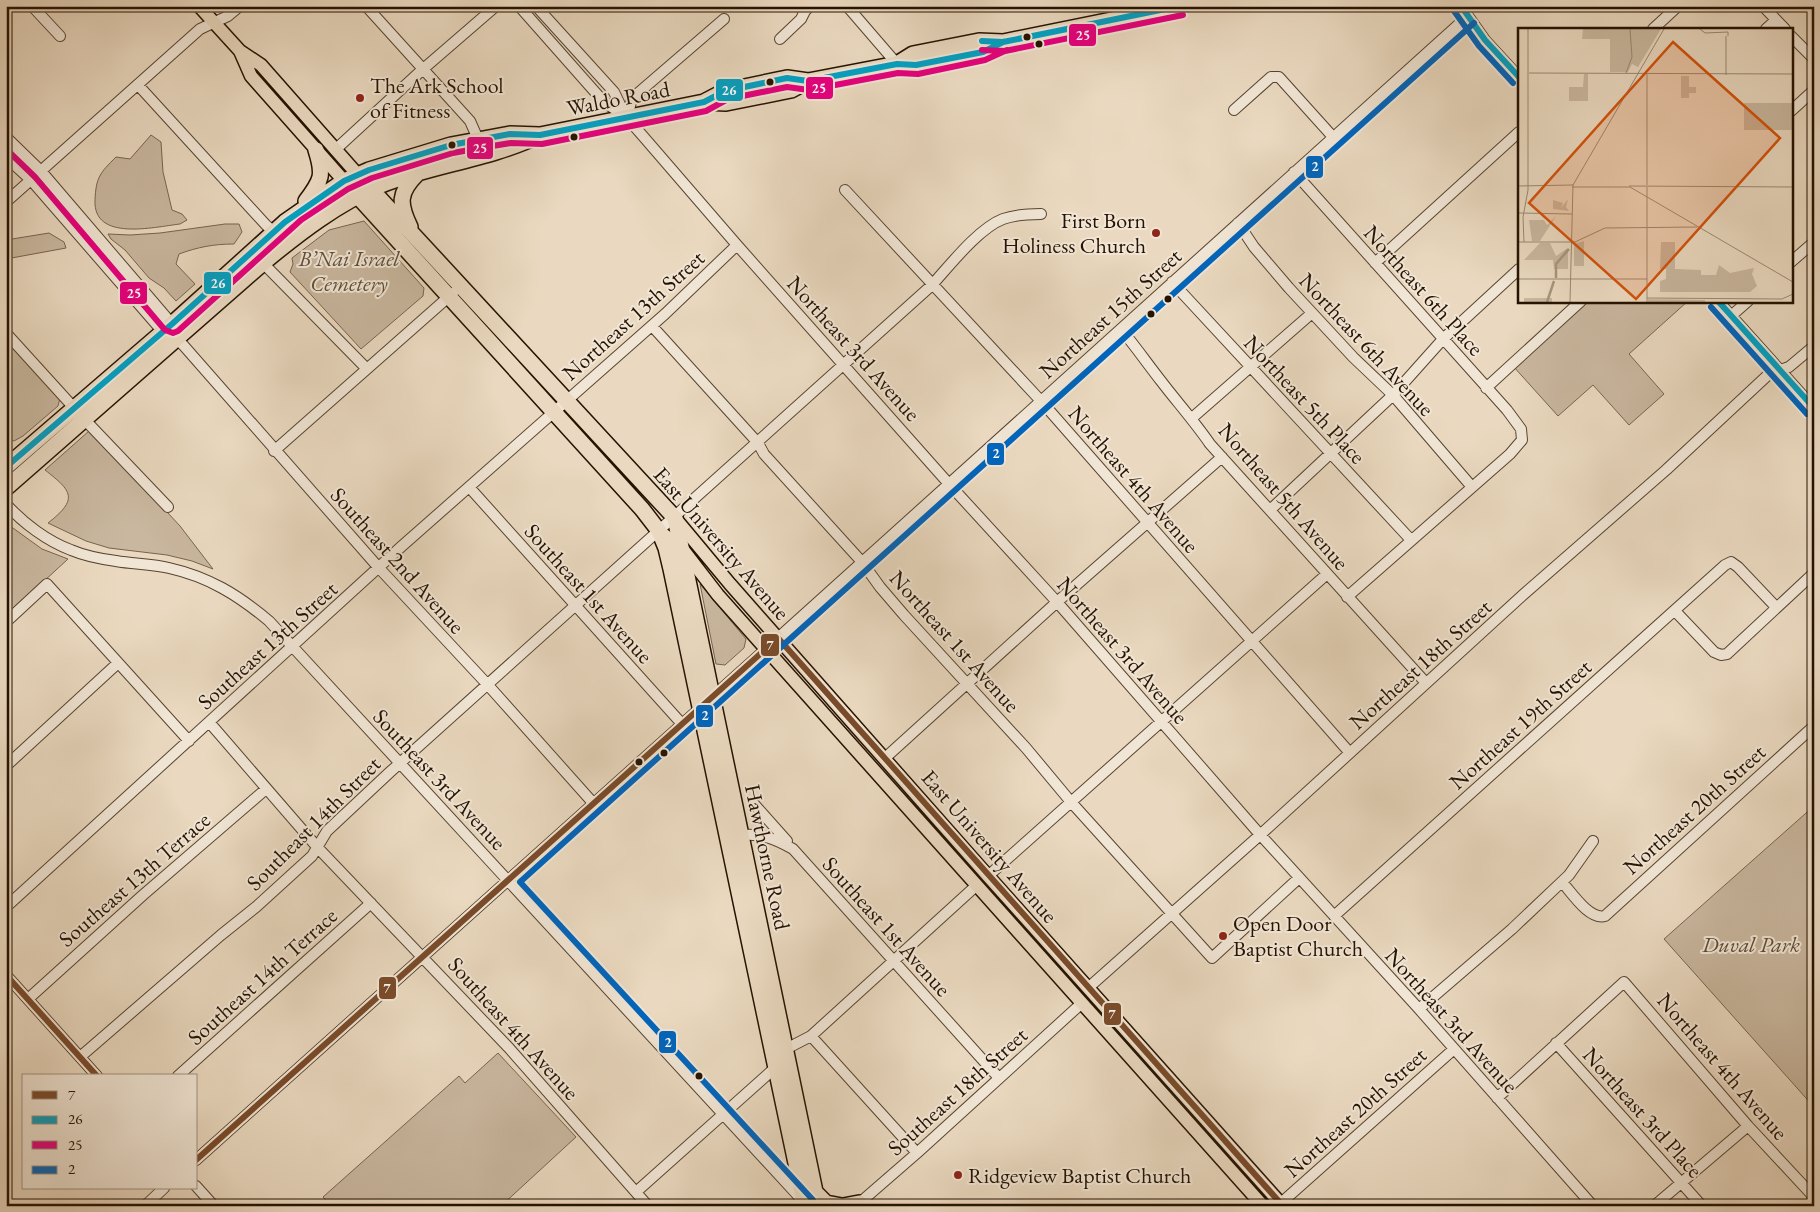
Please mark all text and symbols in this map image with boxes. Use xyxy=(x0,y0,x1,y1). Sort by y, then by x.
line badge: 25 xyxy=(1068,23,1097,47)
text: 25 xyxy=(1076,26,1090,44)
inset map xyxy=(1518,28,1792,302)
unlabelled marker xyxy=(1022,32,1032,42)
unlabelled marker xyxy=(1034,39,1044,49)
place label: The Ark School of Fitness xyxy=(370,71,504,125)
street label: Waldo Road xyxy=(564,74,673,123)
line badge: 25 xyxy=(805,76,834,100)
unlabelled marker xyxy=(765,77,775,87)
line badge: 26 xyxy=(715,78,744,102)
text: 25 xyxy=(812,79,826,97)
text: 26 xyxy=(722,81,737,99)
marker: The Ark School of Fitness xyxy=(354,92,366,104)
unlabelled marker xyxy=(569,132,579,142)
line badge: 25 xyxy=(466,136,494,160)
text: 25 xyxy=(473,139,487,157)
unlabelled marker xyxy=(447,140,457,150)
line badge: 2 xyxy=(1305,155,1324,179)
text: 2 xyxy=(1311,157,1319,175)
place label: First Born Holiness Church xyxy=(1002,206,1146,260)
street label: Northeast 6th Place xyxy=(1357,219,1490,362)
marker: First Born Holiness Church xyxy=(1150,227,1162,239)
street label: Northeast 15th Street xyxy=(1033,242,1188,385)
park label: B’Nai Israel Cemetery xyxy=(297,244,400,298)
street label: Northeast 13th Street xyxy=(556,244,711,387)
street label: Northeast 6th Avenue xyxy=(1293,266,1441,423)
street label: Northeast 3rd Avenue xyxy=(781,269,927,428)
line badge: 26 xyxy=(203,271,232,295)
text: 26 xyxy=(211,274,226,292)
line badge: 25 xyxy=(119,281,148,305)
text: 25 xyxy=(127,284,141,302)
unlabelled marker xyxy=(1163,294,1173,304)
unlabelled marker xyxy=(1146,309,1156,319)
street label: Northeast 5th Place xyxy=(1237,329,1372,470)
street label: Northeast 4th Avenue xyxy=(1062,400,1206,559)
street label: Northeast 5th Avenue xyxy=(1212,417,1356,576)
line badge: 2 xyxy=(986,442,1005,466)
text: 2 xyxy=(992,444,1000,462)
street label: East University Avenue xyxy=(647,461,796,626)
street label: Southeast 2nd Avenue xyxy=(324,481,471,640)
street label: Southeast 1st Avenue xyxy=(518,517,660,670)
street label: Northeast 1st Avenue xyxy=(883,564,1027,719)
street label: Northeast 3rd Avenue xyxy=(1051,571,1195,730)
street label: Southeast 13th Street xyxy=(191,575,344,716)
street label: Northeast 18th Street xyxy=(1343,593,1498,736)
line badge: 7 xyxy=(760,633,780,657)
text: 7 xyxy=(766,636,774,654)
street label: Northeast 19th Street xyxy=(1443,653,1598,796)
street label: Southeast 3rd Avenue xyxy=(367,702,513,857)
line badge: 2 xyxy=(695,704,714,728)
text: 2 xyxy=(701,706,709,724)
street label: Northeast 20th Street xyxy=(1617,738,1772,881)
unlabelled marker xyxy=(659,748,669,758)
street label: Southeast 14th Street xyxy=(240,750,387,897)
unlabelled marker xyxy=(634,757,644,767)
street label: East University Avenue xyxy=(915,764,1064,929)
street label: Hawthorne Road xyxy=(738,782,797,934)
street label: Southeast 13th Terrace xyxy=(52,805,217,953)
street label: Southeast 1st Avenue xyxy=(816,850,958,1003)
street label: Southeast 14th Terrace xyxy=(181,901,344,1051)
place label: Open Door Baptist Church xyxy=(1233,909,1363,963)
marker: Open Door Baptist Church xyxy=(1217,930,1229,942)
park label: Duval Park xyxy=(1701,930,1800,959)
street label: Northeast 3rd Avenue xyxy=(1379,941,1525,1100)
street label: Southeast 4th Avenue xyxy=(442,951,586,1106)
line badge: 7 xyxy=(378,976,397,1000)
text: 7 xyxy=(383,979,391,997)
street label: Northeast 4th Avenue xyxy=(1651,987,1795,1146)
line badge: 7 xyxy=(1103,1002,1122,1026)
text: 7 xyxy=(1108,1005,1116,1023)
street label: Southeast 18th Street xyxy=(881,1021,1034,1162)
line badge: 2 xyxy=(658,1030,677,1054)
text: 2 xyxy=(664,1033,672,1051)
street label: Northeast 20th Street xyxy=(1278,1041,1433,1184)
street label: Northeast 3rd Place xyxy=(1576,1041,1709,1184)
unlabelled marker xyxy=(694,1071,704,1081)
legend xyxy=(22,1074,198,1190)
text: 7 xyxy=(68,1085,76,1104)
text: 26 xyxy=(68,1109,82,1128)
text: 25 xyxy=(68,1135,82,1154)
text: 2 xyxy=(68,1159,76,1178)
place label: Ridgeview Baptist Church xyxy=(968,1161,1191,1190)
marker: Ridgeview Baptist Church xyxy=(952,1169,964,1181)

